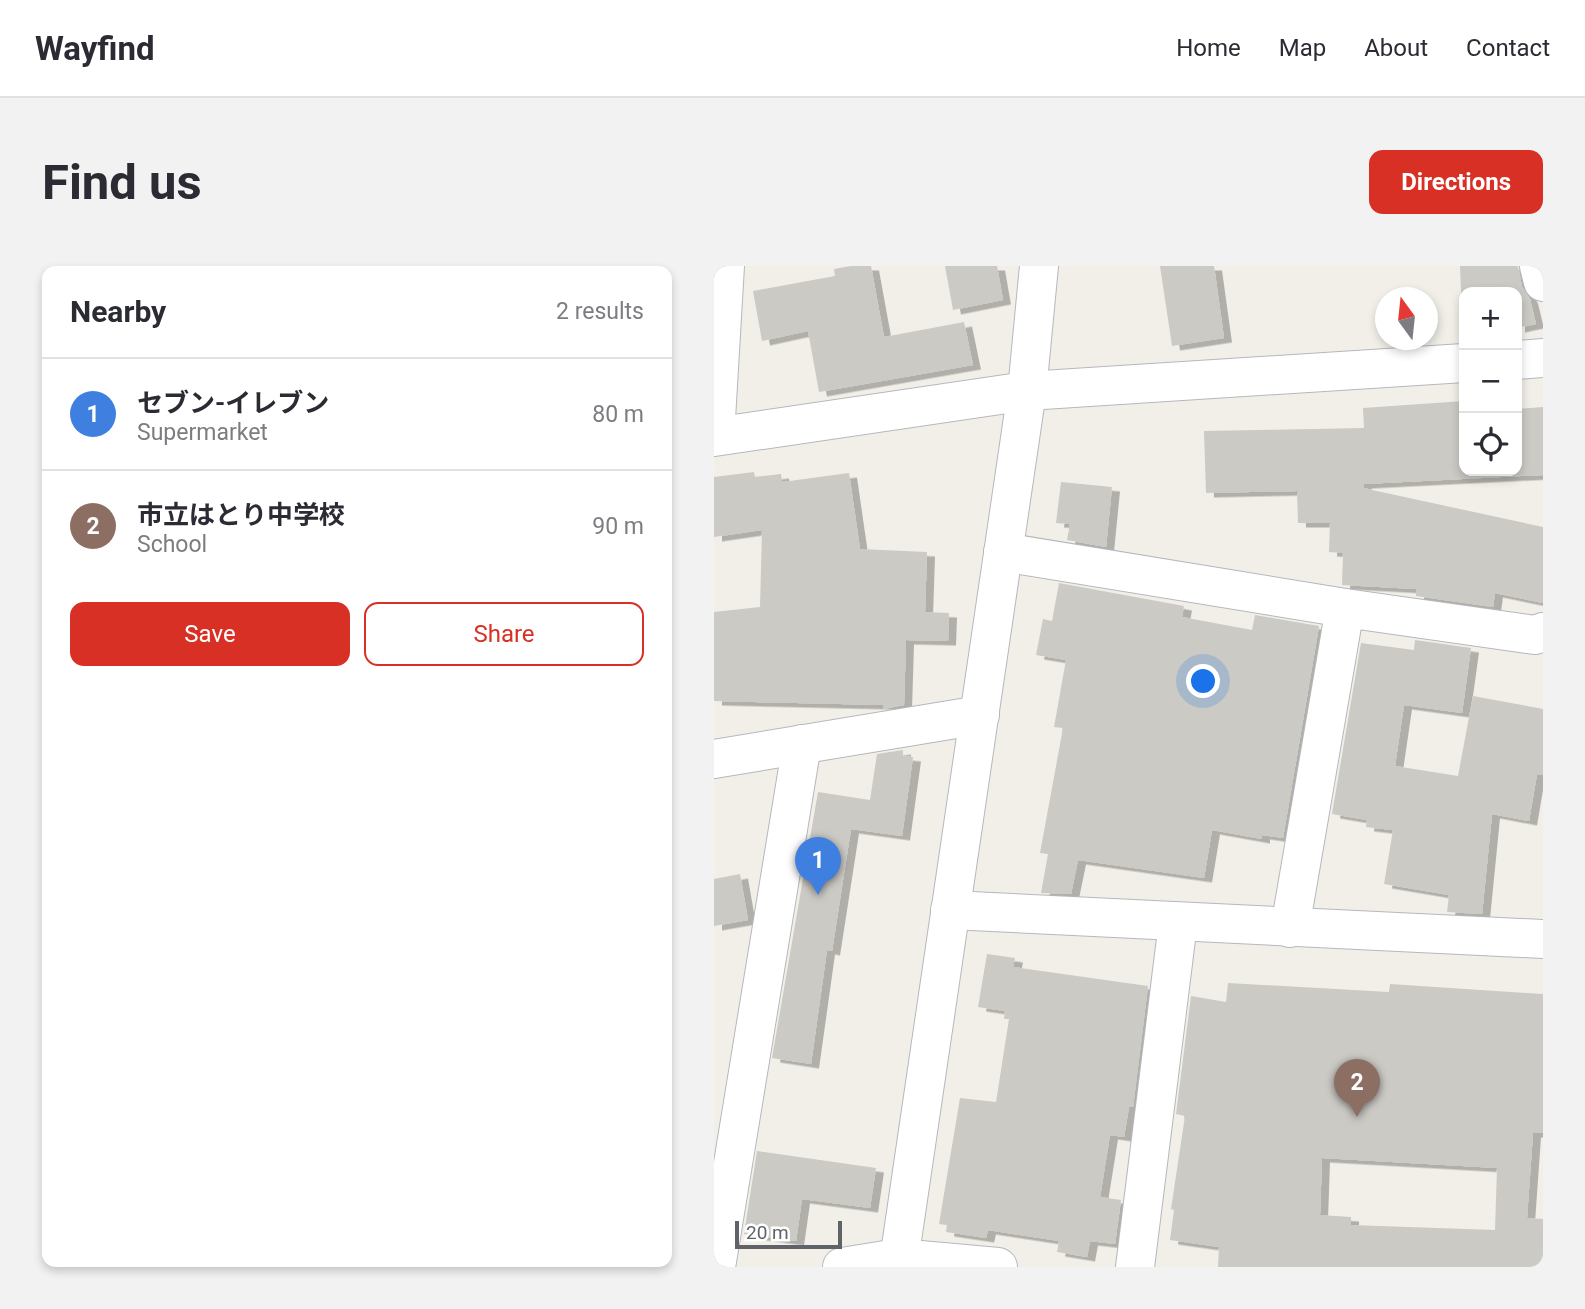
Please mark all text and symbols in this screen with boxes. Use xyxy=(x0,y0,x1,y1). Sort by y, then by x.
text: Wayfind xyxy=(35,29,155,68)
text: Home xyxy=(1176,34,1241,62)
text: Map xyxy=(1279,34,1326,62)
text: About xyxy=(1364,34,1428,62)
text: Contact xyxy=(1466,34,1550,62)
button: Directions xyxy=(1369,150,1543,214)
text: Find us xyxy=(42,154,202,211)
north arrow xyxy=(1375,287,1438,350)
map controls xyxy=(1459,287,1522,476)
button: + xyxy=(1459,287,1522,350)
text: Nearby xyxy=(70,294,166,329)
text: 2 results xyxy=(556,298,644,325)
button: − xyxy=(1459,350,1522,413)
text: セブン-イレブン xyxy=(137,388,329,418)
text: 1 xyxy=(86,401,100,428)
text: 80 m xyxy=(592,401,644,428)
button: locate xyxy=(1459,413,1522,476)
text: Supermarket xyxy=(137,419,268,446)
text: 市立はとり中学校 xyxy=(137,500,345,530)
text: 2 xyxy=(86,513,100,540)
text: 90 m xyxy=(592,513,644,540)
text: School xyxy=(137,531,207,558)
button: Save xyxy=(70,602,350,666)
button: Share xyxy=(364,602,644,666)
your location xyxy=(1186,664,1220,698)
pin: 1 xyxy=(795,837,841,895)
pin: 2 xyxy=(1334,1059,1380,1117)
scale bar xyxy=(735,1218,842,1250)
text: 20 m xyxy=(746,1221,789,1244)

